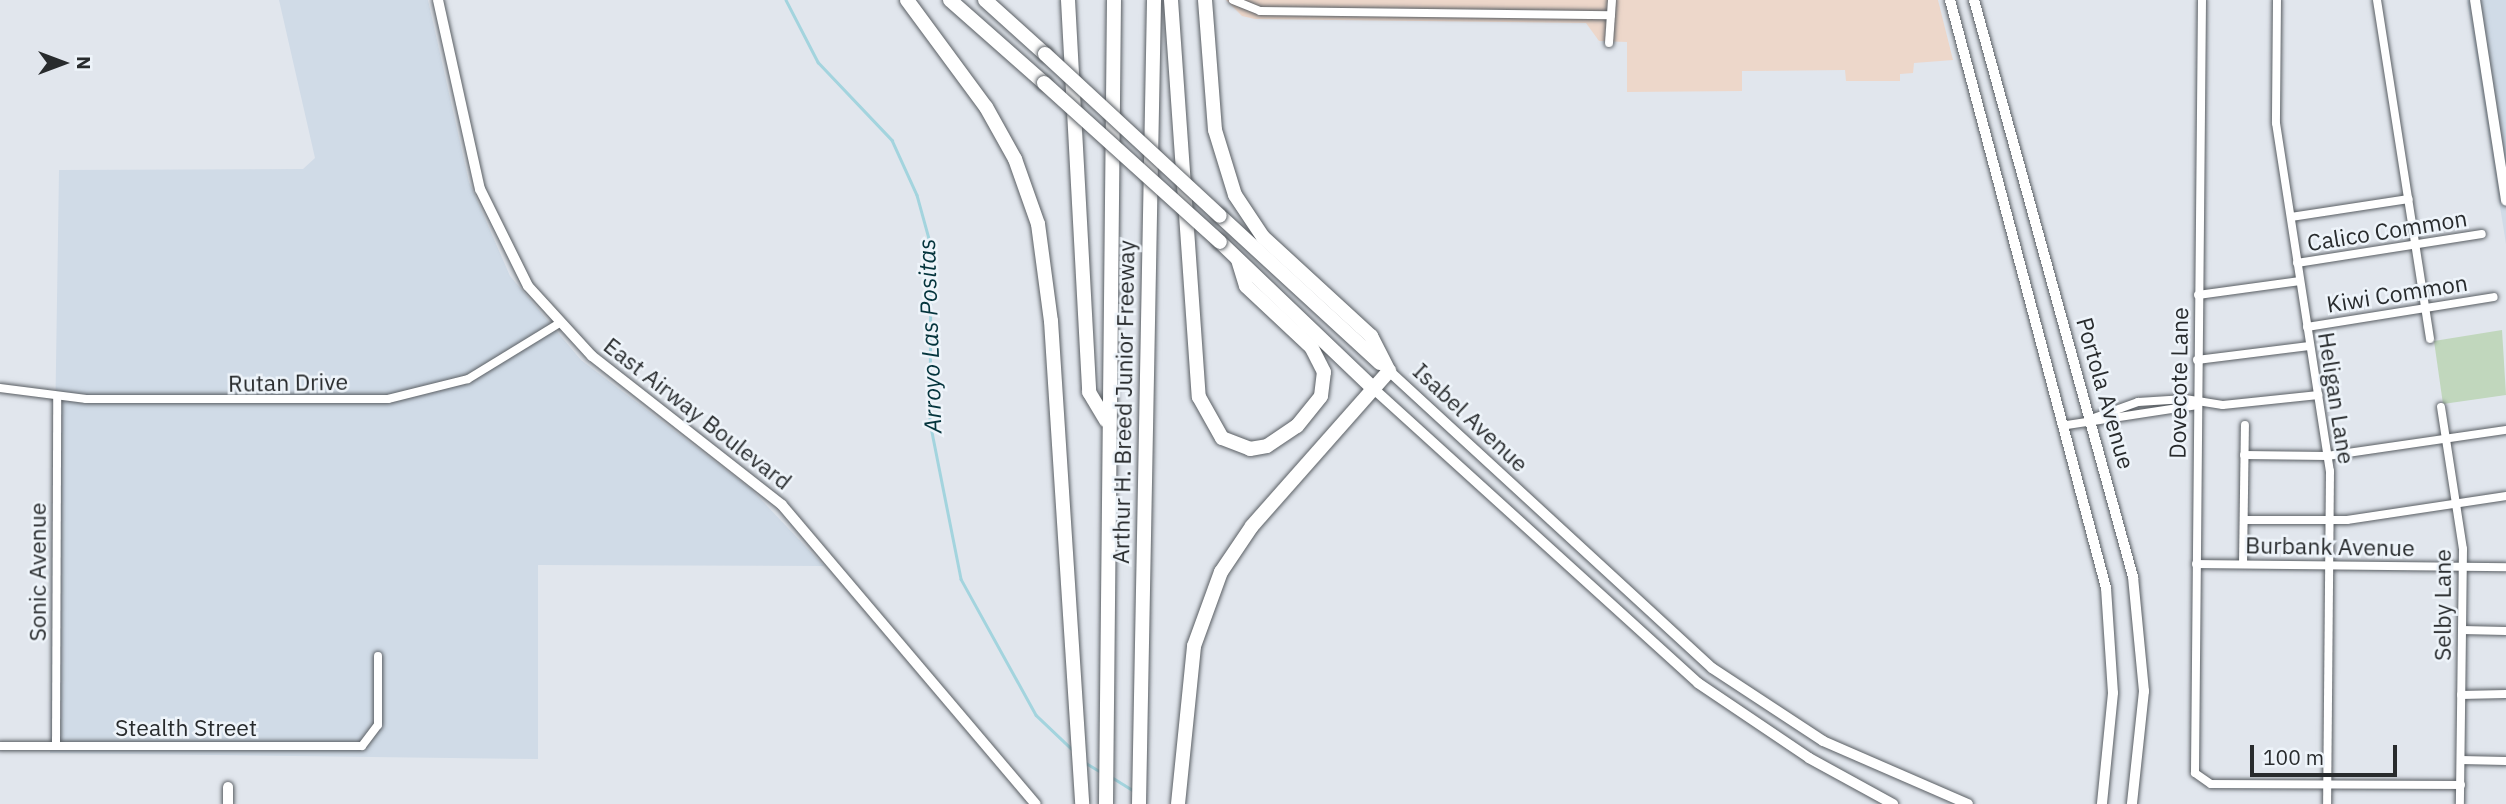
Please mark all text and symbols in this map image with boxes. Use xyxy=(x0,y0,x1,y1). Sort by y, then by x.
north arrow xyxy=(28,28,98,98)
text: N xyxy=(72,56,96,70)
street label: Calico Common xyxy=(2305,204,2469,256)
water label: Arroyo Las Positas xyxy=(912,238,948,434)
street label: Arthur H. Breed Junior Freeway xyxy=(1106,240,1140,564)
street label: Kiwi Common xyxy=(2324,268,2470,318)
street label: Dovecote Lane xyxy=(2163,307,2193,459)
street label: Portola Avenue xyxy=(2071,314,2141,472)
street label: Heligan Lane xyxy=(2313,330,2361,466)
street label: East Airway Boulevard xyxy=(599,331,797,495)
street label: Isabel Avenue xyxy=(1408,357,1534,477)
street label: Rutan Drive xyxy=(228,367,348,397)
street label: Sonic Avenue xyxy=(23,503,51,641)
street label: Burbank Avenue xyxy=(2245,531,2415,561)
street label: Selby Lane xyxy=(2428,549,2456,661)
street label: Stealth Street xyxy=(115,713,257,741)
scale bar xyxy=(2254,730,2401,774)
text: 100 m xyxy=(2263,743,2324,771)

